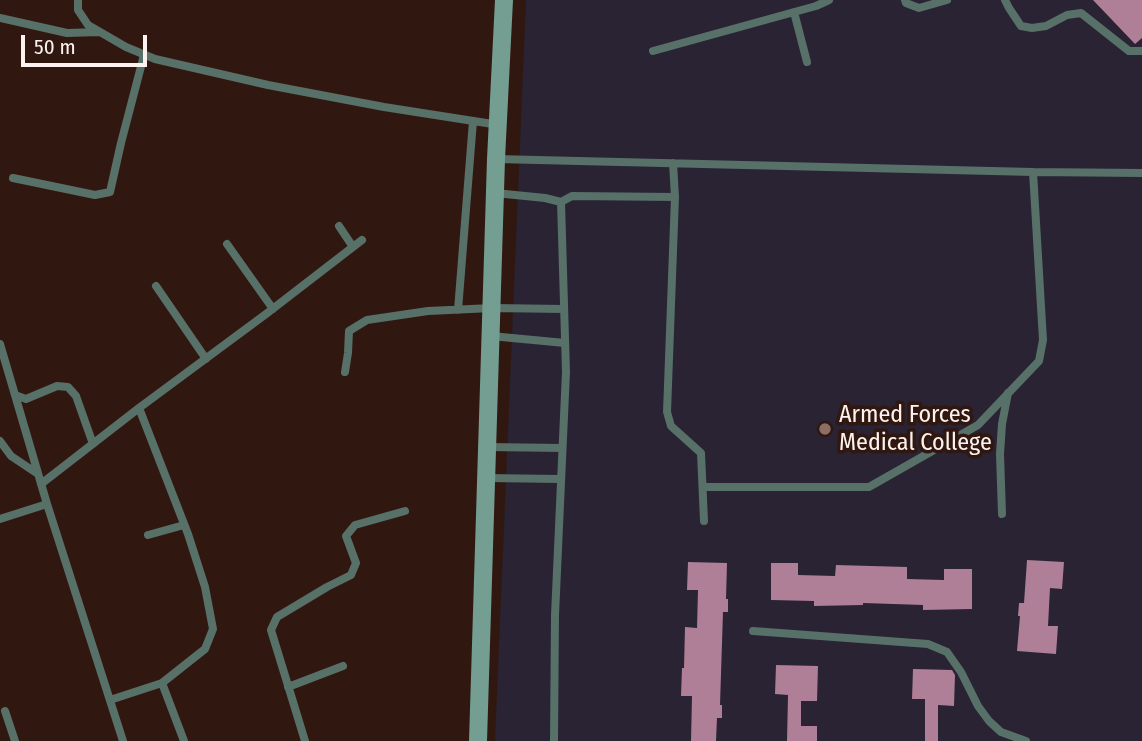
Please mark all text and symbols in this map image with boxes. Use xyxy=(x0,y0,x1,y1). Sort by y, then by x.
scale bar xyxy=(24,21,150,65)
text: 50 m xyxy=(34,34,76,60)
place label: Armed Forces Medical College xyxy=(839,401,992,457)
marker: Armed Forces Medical College xyxy=(817,421,833,437)

